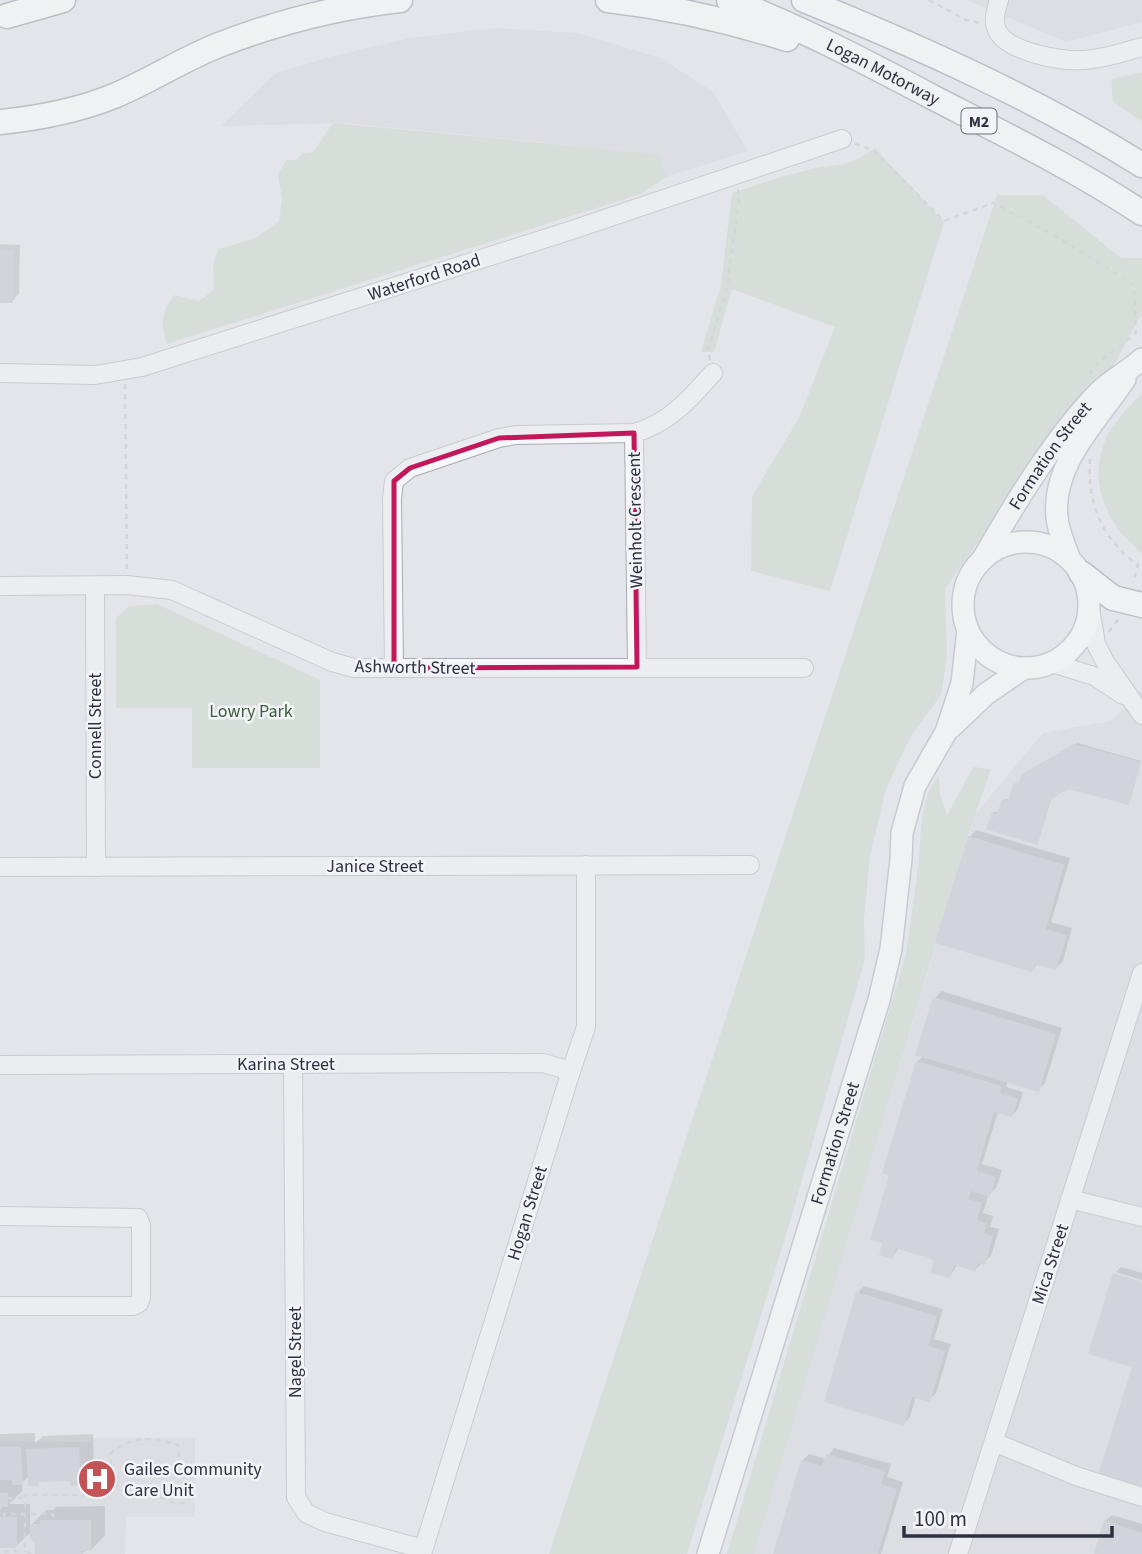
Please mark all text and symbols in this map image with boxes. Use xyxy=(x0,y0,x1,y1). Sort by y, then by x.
street label: Logan Motorway xyxy=(822,32,945,112)
road number: M2 xyxy=(962,108,996,134)
street label: Waterford Road xyxy=(365,248,484,307)
street label: Formation Street xyxy=(1003,396,1097,515)
street label: Weinholt Crescent xyxy=(622,451,649,589)
street label: Ashworth Street xyxy=(354,654,476,681)
street label: Connell Street xyxy=(83,673,108,779)
park label: Lowry Park xyxy=(209,699,293,724)
street label: Janice Street xyxy=(326,854,424,879)
street label: Karina Street xyxy=(237,1052,335,1077)
street label: Formation Street xyxy=(805,1079,866,1208)
street label: Hogan Street xyxy=(501,1163,554,1264)
street label: Mica Street xyxy=(1026,1221,1075,1308)
street label: Nagel Street xyxy=(283,1306,308,1398)
place label: Gailes Community Care Unit xyxy=(124,1457,262,1503)
hospital icon: Gailes Community Care Unit xyxy=(76,1458,118,1500)
scale bar xyxy=(904,1494,1112,1538)
text: 100 m xyxy=(914,1504,967,1534)

